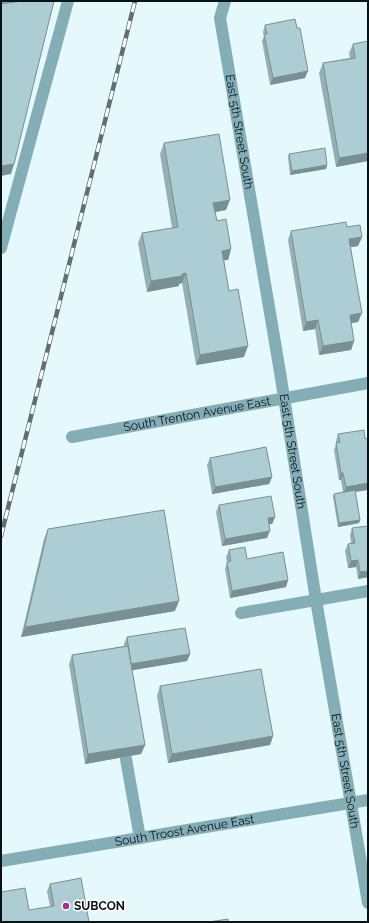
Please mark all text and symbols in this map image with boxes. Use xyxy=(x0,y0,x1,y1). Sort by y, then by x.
street label: East 5th Street South xyxy=(223,73,256,190)
street label: East 5th Street South xyxy=(277,393,309,510)
street label: South Trenton Avenue East xyxy=(122,394,272,434)
street label: East 5th Street South xyxy=(329,712,362,829)
street label: South Troost Avenue East xyxy=(114,812,255,849)
place label: SUBCON xyxy=(74,899,125,913)
marker: SUBCON xyxy=(61,901,71,911)

